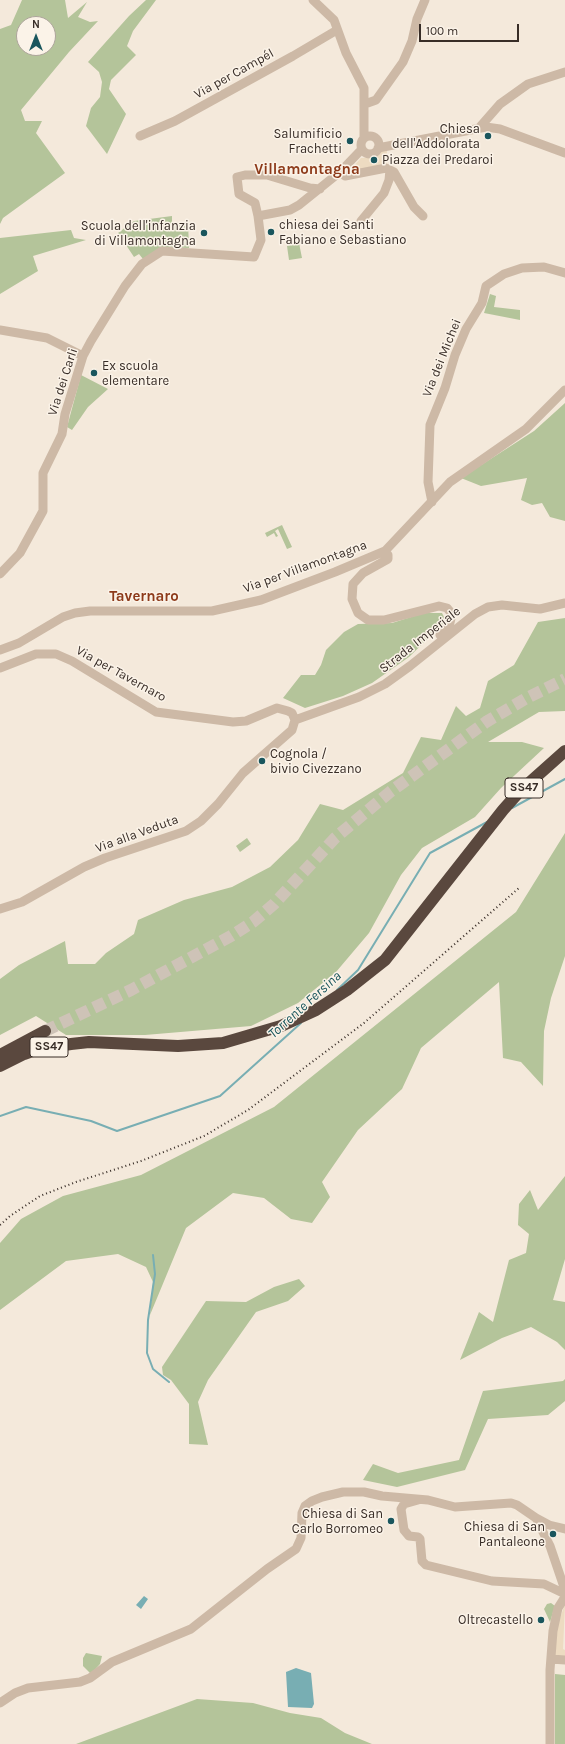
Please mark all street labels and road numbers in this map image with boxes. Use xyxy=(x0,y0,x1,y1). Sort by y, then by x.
street label: Via per Campél xyxy=(191,46,277,102)
street label: Via dei Michei xyxy=(419,317,465,399)
street label: Via dei Carli xyxy=(45,346,81,418)
street label: Via per Villamontagna xyxy=(241,537,369,597)
street label: Strada Imperiale xyxy=(376,603,464,677)
street label: Via per Tavernaro xyxy=(73,643,169,705)
road number: SS47 xyxy=(505,778,543,798)
street label: Via alla Veduta xyxy=(93,812,181,856)
road number: SS47 xyxy=(30,1037,68,1057)

